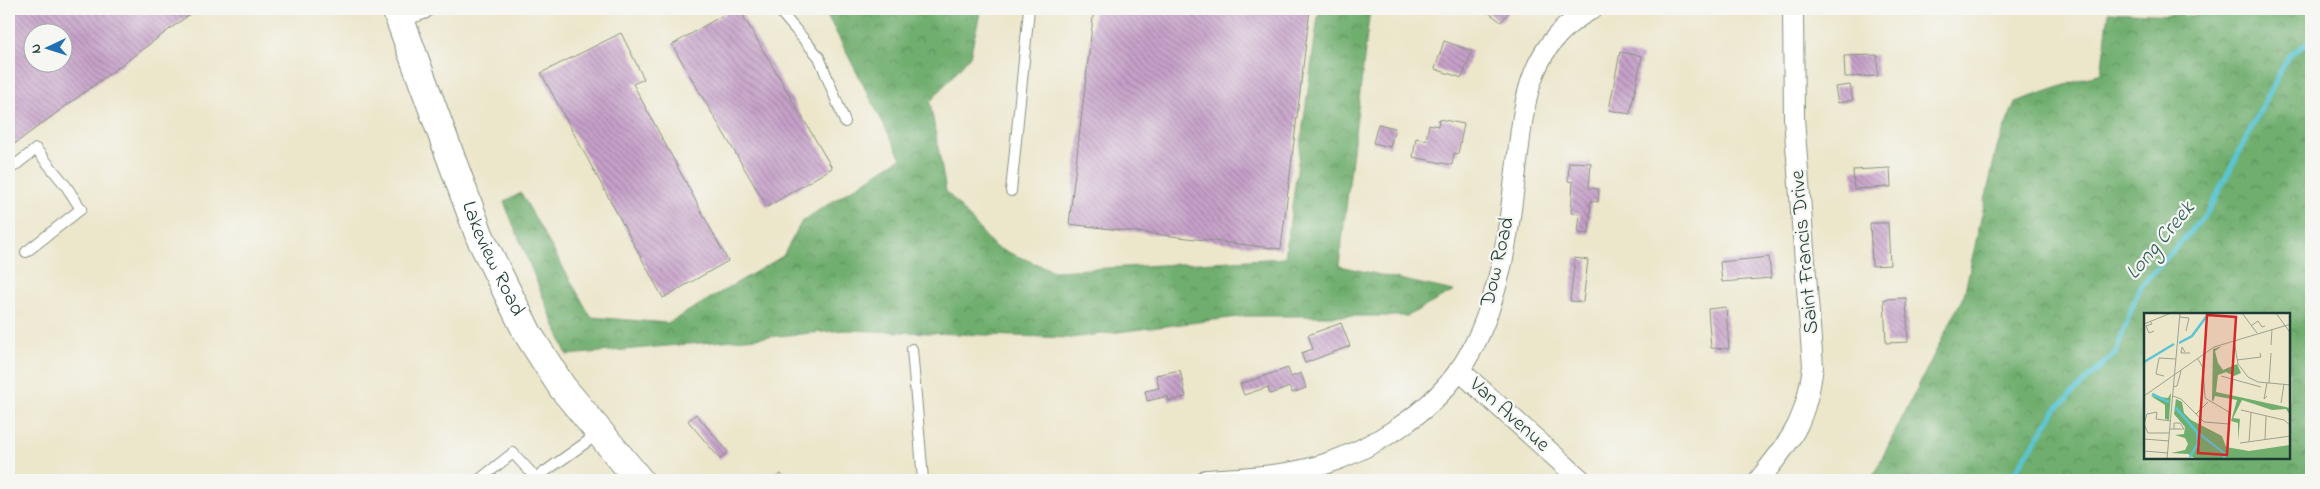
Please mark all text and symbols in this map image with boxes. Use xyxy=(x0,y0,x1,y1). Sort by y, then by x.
north arrow xyxy=(22,22,72,72)
text: N xyxy=(26,43,47,54)
street label: Saint Francis Drive xyxy=(1783,168,1827,335)
water label: Long Creek xyxy=(2119,194,2204,287)
street label: Lakeview Road xyxy=(453,197,532,322)
street label: Dow Road xyxy=(1473,214,1523,311)
inset map xyxy=(2144,313,2290,459)
street label: Van Avenue xyxy=(1461,370,1556,460)

